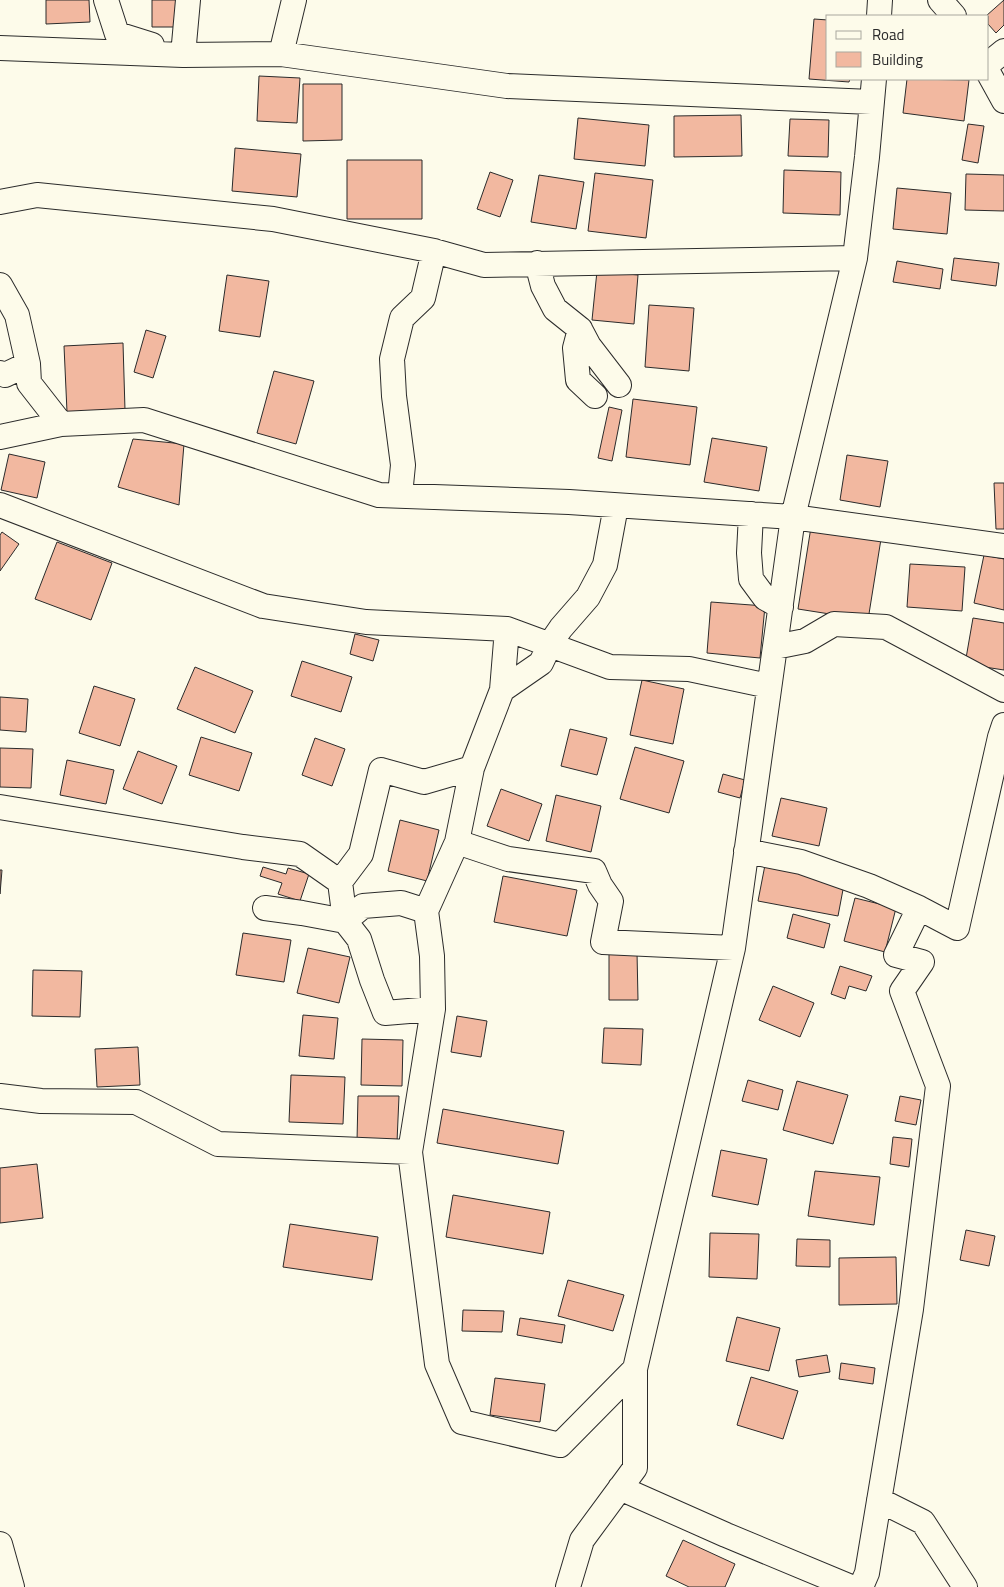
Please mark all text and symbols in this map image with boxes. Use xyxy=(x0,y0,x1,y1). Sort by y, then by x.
legend xyxy=(826,15,989,80)
text: Road xyxy=(872,23,904,46)
text: Building xyxy=(872,48,923,71)

